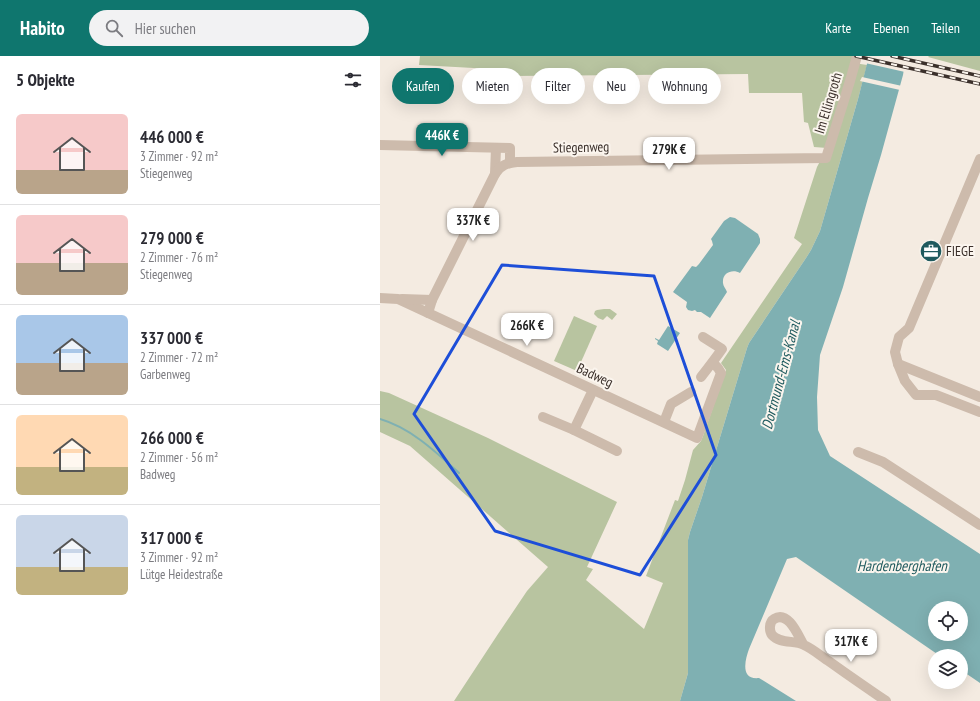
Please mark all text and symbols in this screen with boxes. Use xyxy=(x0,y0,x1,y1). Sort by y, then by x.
search box xyxy=(89,10,369,46)
text: Habito xyxy=(20,16,65,40)
icon: search xyxy=(103,17,125,39)
text: Hier suchen xyxy=(135,19,196,38)
text: Karte xyxy=(825,19,851,37)
text: Ebenen xyxy=(873,19,909,37)
text: Teilen xyxy=(931,19,960,37)
chip: Kaufen xyxy=(392,68,454,104)
chip: Mieten xyxy=(462,68,523,104)
chip: Filter xyxy=(531,68,585,104)
chip: Neu xyxy=(593,68,640,104)
chip: Wohnung xyxy=(648,68,721,104)
text: 5 Objekte xyxy=(16,69,75,91)
icon: filters xyxy=(342,69,364,91)
street label: Im Ellingroth xyxy=(810,70,846,136)
pin: 446K € xyxy=(409,123,475,157)
text: 446 000 € xyxy=(140,126,204,148)
text: 446K € xyxy=(425,127,459,144)
icon: home xyxy=(48,130,96,178)
pin: 279K € xyxy=(636,137,702,171)
street label: Stiegenweg xyxy=(553,138,609,156)
text: 279K € xyxy=(652,141,686,158)
text: 3 Zimmer · 92 m² xyxy=(140,148,218,165)
text: Stiegenweg xyxy=(140,165,192,182)
pin: 337K € xyxy=(440,208,506,242)
text: 337K € xyxy=(456,212,490,229)
text: 279 000 € xyxy=(140,227,204,249)
icon: home xyxy=(48,231,96,279)
office icon: FIEGE xyxy=(918,238,944,264)
place label: FIEGE xyxy=(946,242,974,260)
text: 2 Zimmer · 76 m² xyxy=(140,249,218,266)
text: Stiegenweg xyxy=(140,266,192,283)
pin: 266K € xyxy=(494,313,560,347)
text: 266K € xyxy=(510,317,544,334)
water label: Dortmund-Ems-Kanal xyxy=(757,317,805,431)
text: 337 000 € xyxy=(140,327,203,349)
icon: home xyxy=(48,331,96,379)
text: 2 Zimmer · 72 m² xyxy=(140,349,218,366)
street label: Badweg xyxy=(574,359,616,391)
text: Garbenweg xyxy=(140,366,190,383)
text: 266 000 € xyxy=(140,427,204,449)
icon: home xyxy=(48,431,96,479)
text: 2 Zimmer · 56 m² xyxy=(140,449,218,466)
text: Badweg xyxy=(140,466,175,483)
text: 317 000 € xyxy=(140,527,203,549)
icon: home xyxy=(48,531,96,579)
text: 3 Zimmer · 92 m² xyxy=(140,549,218,566)
water label: Hardenberghafen xyxy=(857,556,948,575)
text: Lütge Heidestraße xyxy=(140,566,223,583)
map controls xyxy=(928,601,968,689)
button: locate xyxy=(928,601,968,641)
pin: 317K € xyxy=(818,629,884,663)
text: 317K € xyxy=(834,633,868,650)
button: layers xyxy=(928,649,968,689)

